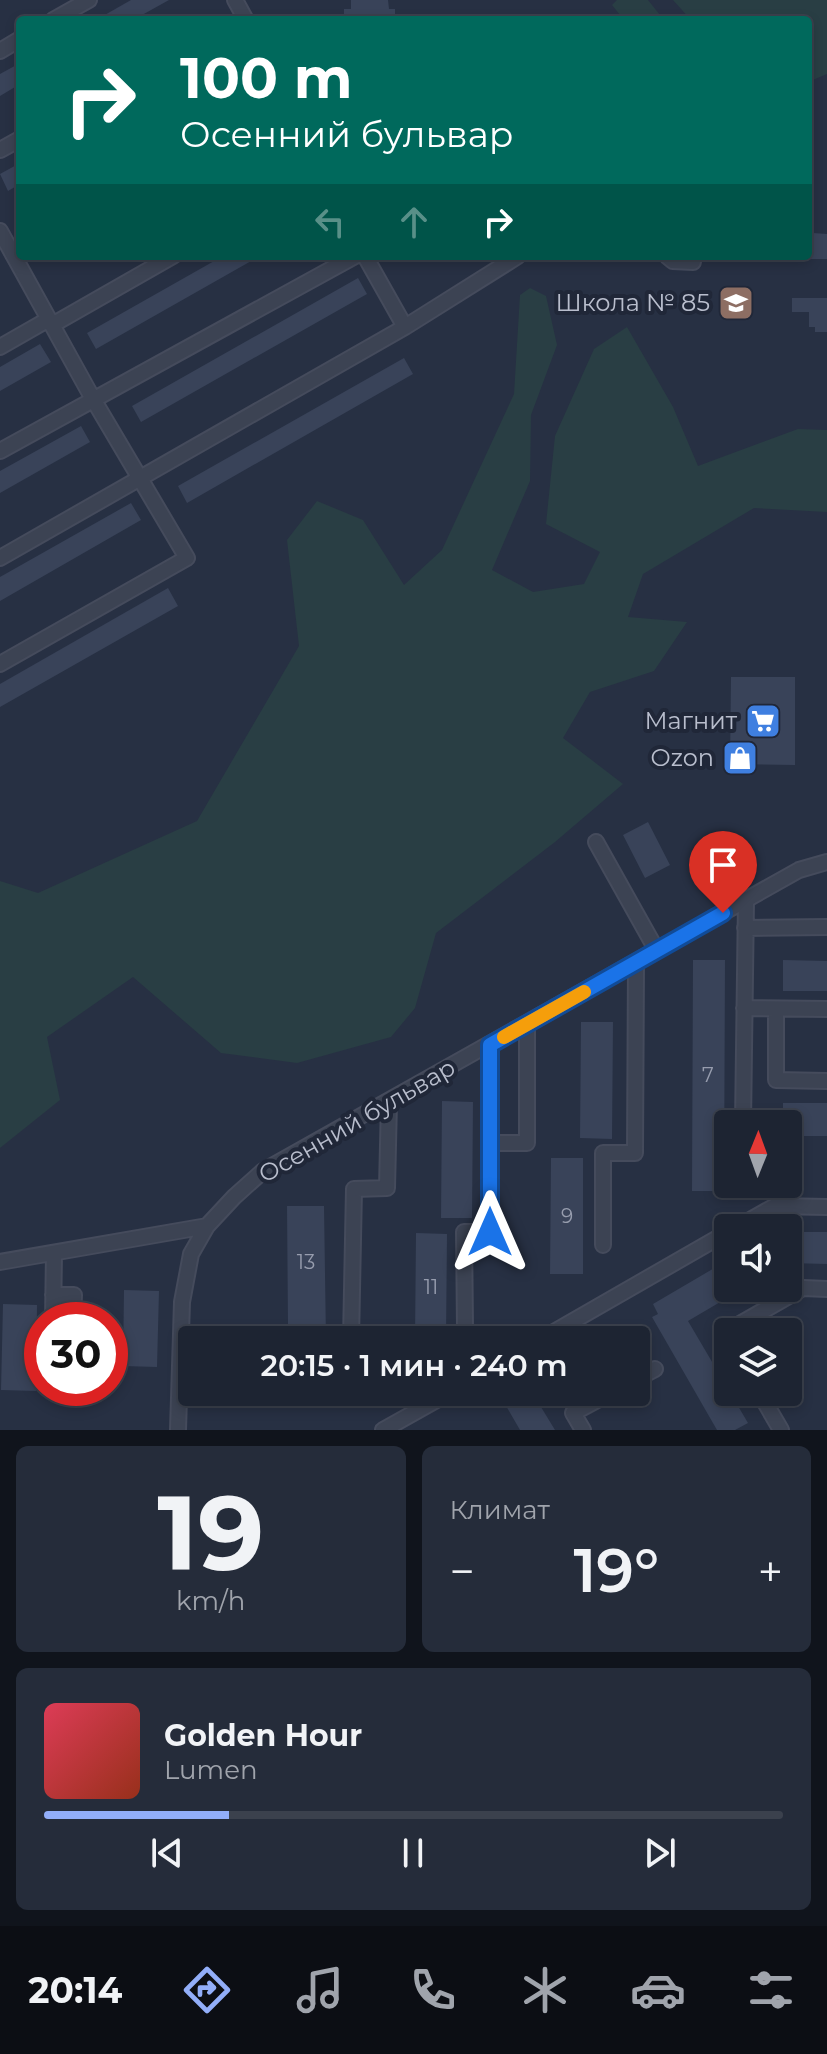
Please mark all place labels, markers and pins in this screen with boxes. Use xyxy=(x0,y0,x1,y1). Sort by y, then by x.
school or university icon: Школа № 85 xyxy=(717,284,755,322)
place label: Школа № 85 xyxy=(556,288,710,317)
supermarket icon: Магнит xyxy=(744,702,782,740)
place label: Магнит xyxy=(644,706,738,735)
shop icon: Ozon xyxy=(721,739,759,777)
place label: Ozon xyxy=(651,743,714,772)
pin xyxy=(689,831,757,913)

